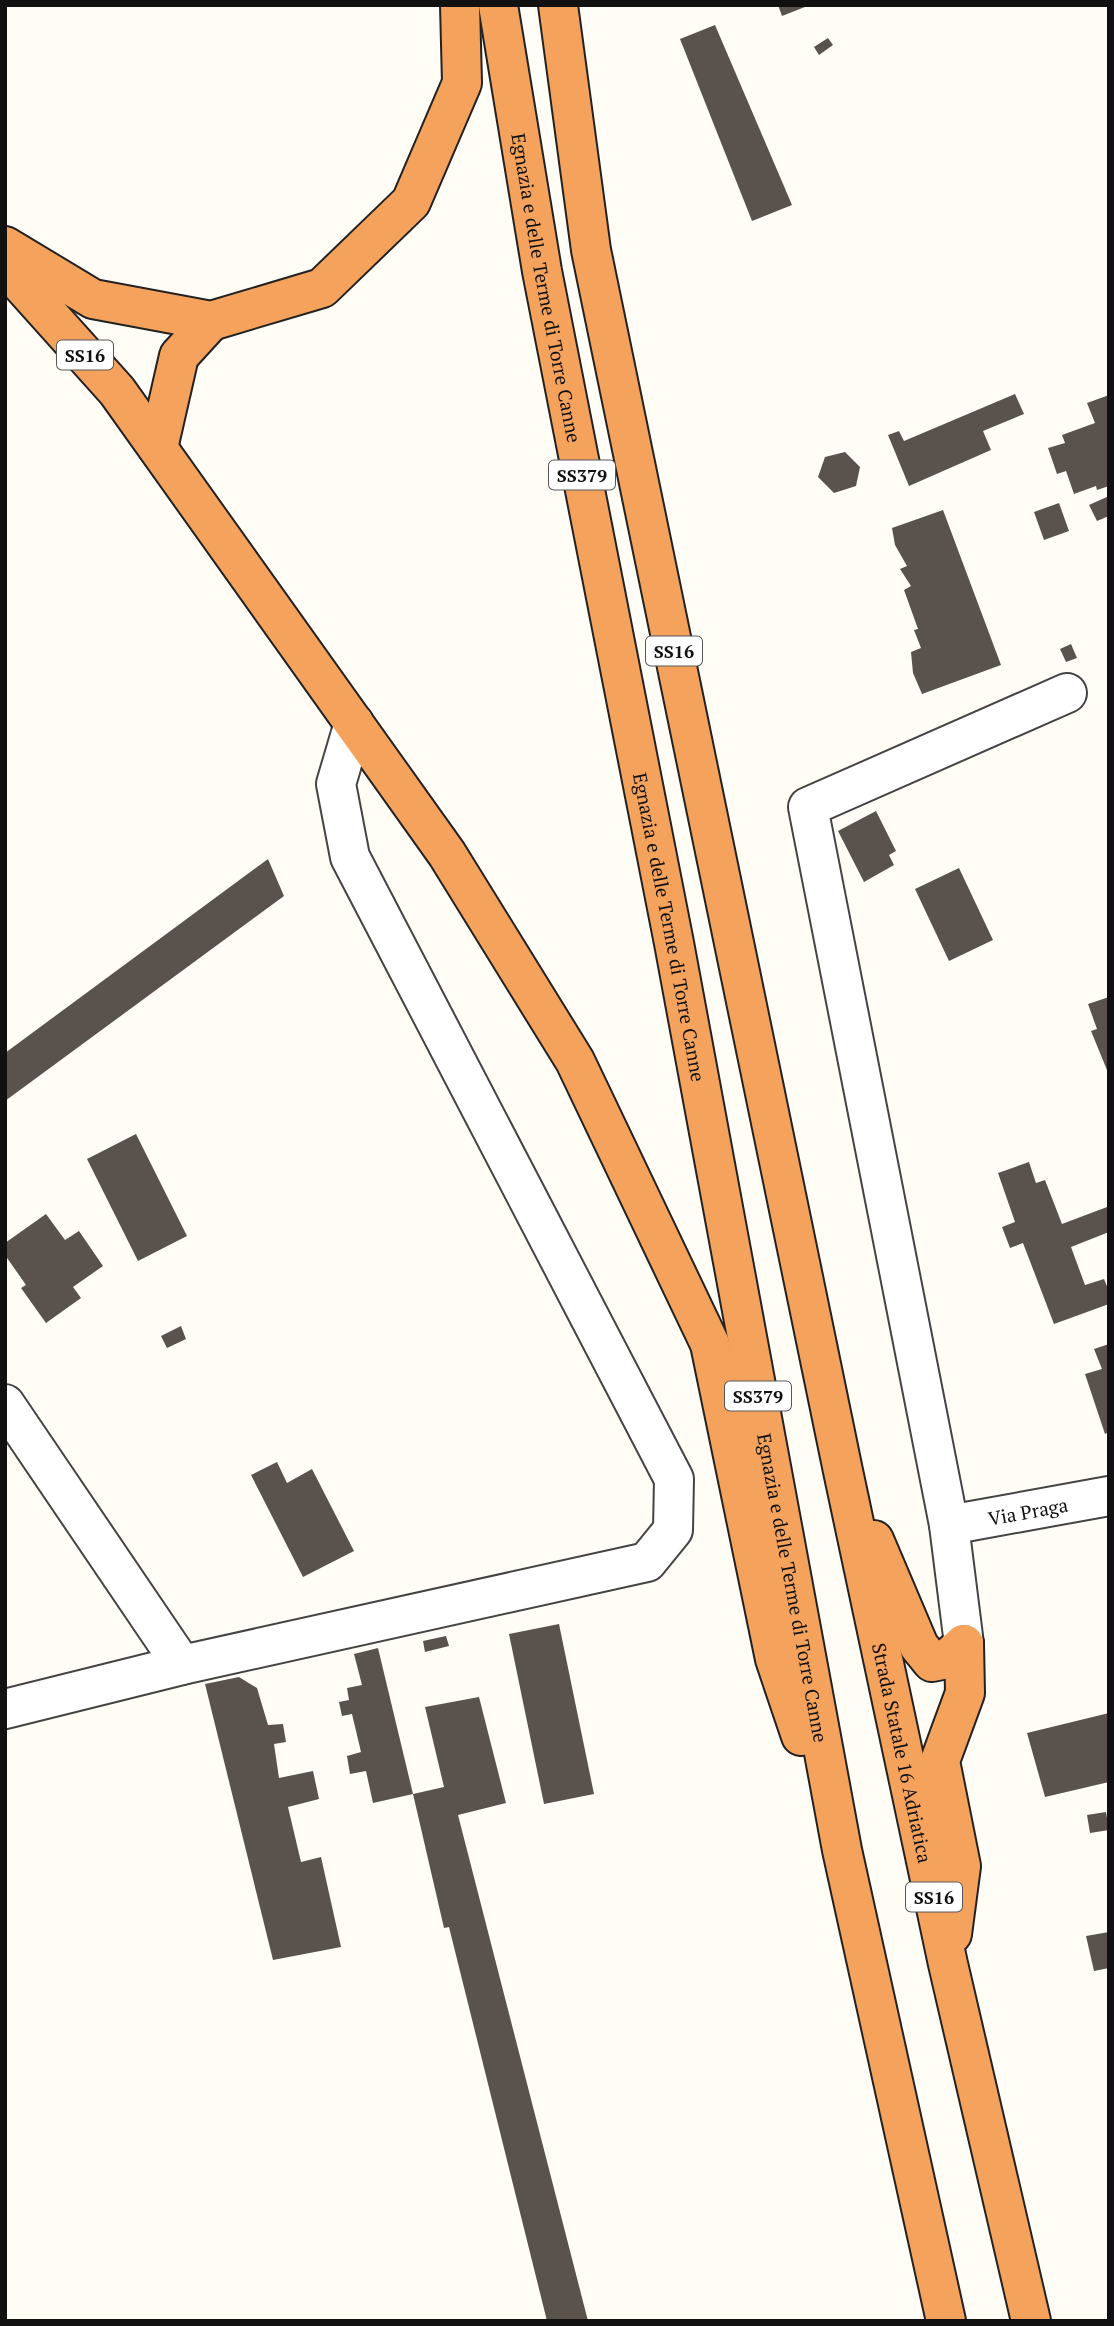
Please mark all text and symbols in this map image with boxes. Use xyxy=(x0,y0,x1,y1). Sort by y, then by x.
street label: Egnazia e delle Terme di Torre Canne xyxy=(507,131,588,445)
road number: SS16 xyxy=(57,340,113,370)
road number: SS379 xyxy=(549,461,615,490)
road number: SS16 xyxy=(646,636,702,666)
street label: Egnazia e delle Terme di Torre Canne xyxy=(628,770,712,1083)
road number: SS379 xyxy=(725,1381,791,1410)
street label: Egnazia e delle Terme di Torre Canne xyxy=(753,1431,834,1744)
street label: Via Praga xyxy=(986,1491,1070,1530)
street label: Strada Statale 16 Adriatica xyxy=(867,1640,939,1865)
road number: SS16 xyxy=(906,1882,962,1912)

